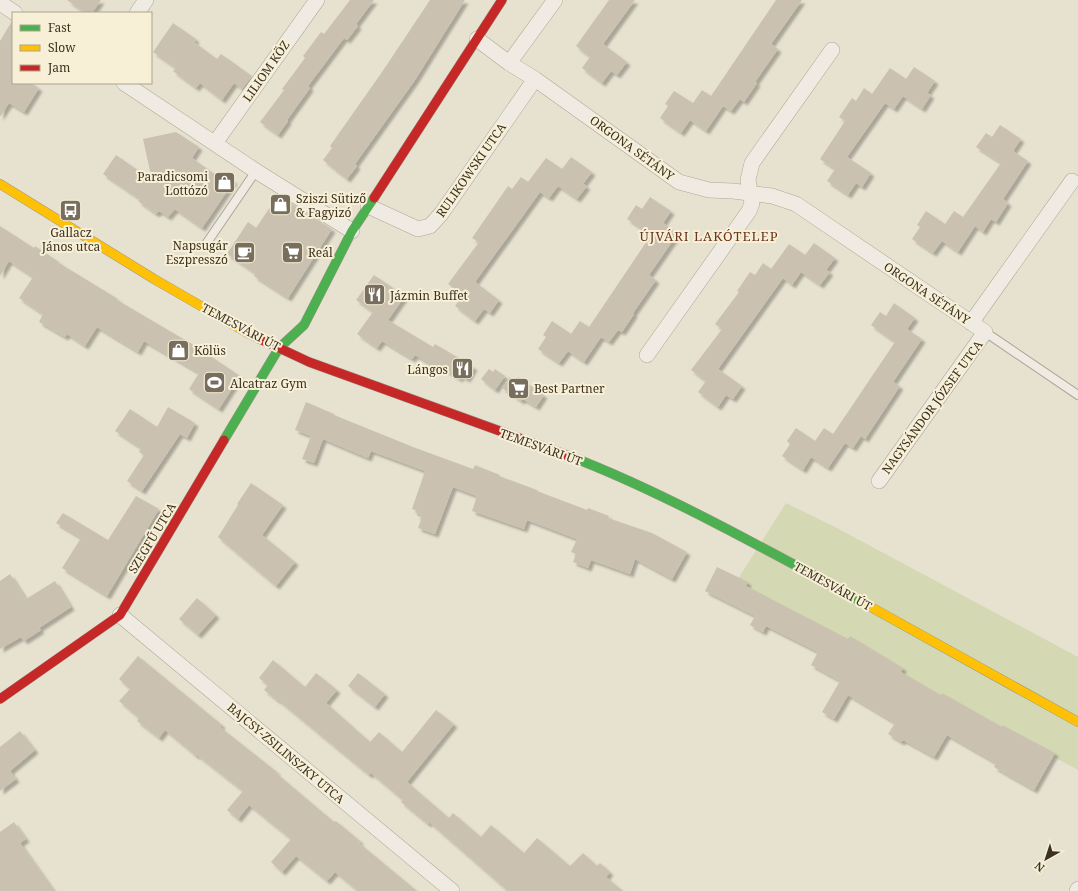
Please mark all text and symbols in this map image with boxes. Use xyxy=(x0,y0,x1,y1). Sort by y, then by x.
legend xyxy=(12,12,152,84)
text: Fast xyxy=(48,19,71,36)
street label: LILIOM KÖZ xyxy=(239,37,293,105)
text: Slow xyxy=(48,39,76,56)
text: Jam xyxy=(47,59,70,76)
street label: ORGONA SÉTÁNY xyxy=(586,112,678,185)
street label: RULIKOWSKI UTCA xyxy=(432,119,510,221)
place label: Paradicsomi Lottózó xyxy=(137,168,208,199)
shop icon: Paradicsomi Lottózó xyxy=(211,170,237,196)
place label: Sziszi Sütiző & Fagyizó xyxy=(296,190,366,221)
shop icon: Sziszi Sütiző & Fagyizó xyxy=(268,192,294,218)
bus stop icon: Gallacz János utca xyxy=(58,198,84,224)
place label: Gallacz János utca xyxy=(41,224,101,255)
district label: ÚJVÁRI LAKÓTELEP xyxy=(639,227,779,245)
place label: Napsugár Eszpresszó xyxy=(166,237,228,268)
cafe icon: Napsugár Eszpresszó xyxy=(231,239,257,265)
supermarket icon: Reál xyxy=(280,239,306,265)
place label: Reál xyxy=(308,244,333,261)
street label: ORGONA SÉTÁNY xyxy=(881,258,974,328)
restaurant icon: Jázmin Buffet xyxy=(362,282,388,308)
place label: Jázmin Buffet xyxy=(389,287,468,304)
street label: TEMESVÁRI ÚT xyxy=(199,299,284,355)
street label: NAGYSÁNDOR JÓZSEF UTCA xyxy=(878,336,987,477)
shop icon: Kölüs xyxy=(166,337,192,363)
place label: Kölüs xyxy=(194,342,226,359)
restaurant icon: Lángos xyxy=(450,356,476,382)
place label: Lángos xyxy=(407,361,448,378)
sports icon: Alcatraz Gym xyxy=(201,370,227,396)
place label: Alcatraz Gym xyxy=(230,375,307,392)
supermarket icon: Best Partner xyxy=(505,375,531,401)
place label: Best Partner xyxy=(534,380,605,397)
street label: TEMESVÁRI ÚT xyxy=(497,424,585,470)
street label: SZEGFŰ UTCA xyxy=(124,499,180,577)
street label: TEMESVÁRI ÚT xyxy=(791,558,876,615)
street label: BAJCSY-ZSILINSZKY UTCA xyxy=(224,699,349,808)
north arrow xyxy=(1026,839,1066,879)
text: N xyxy=(1031,858,1047,876)

